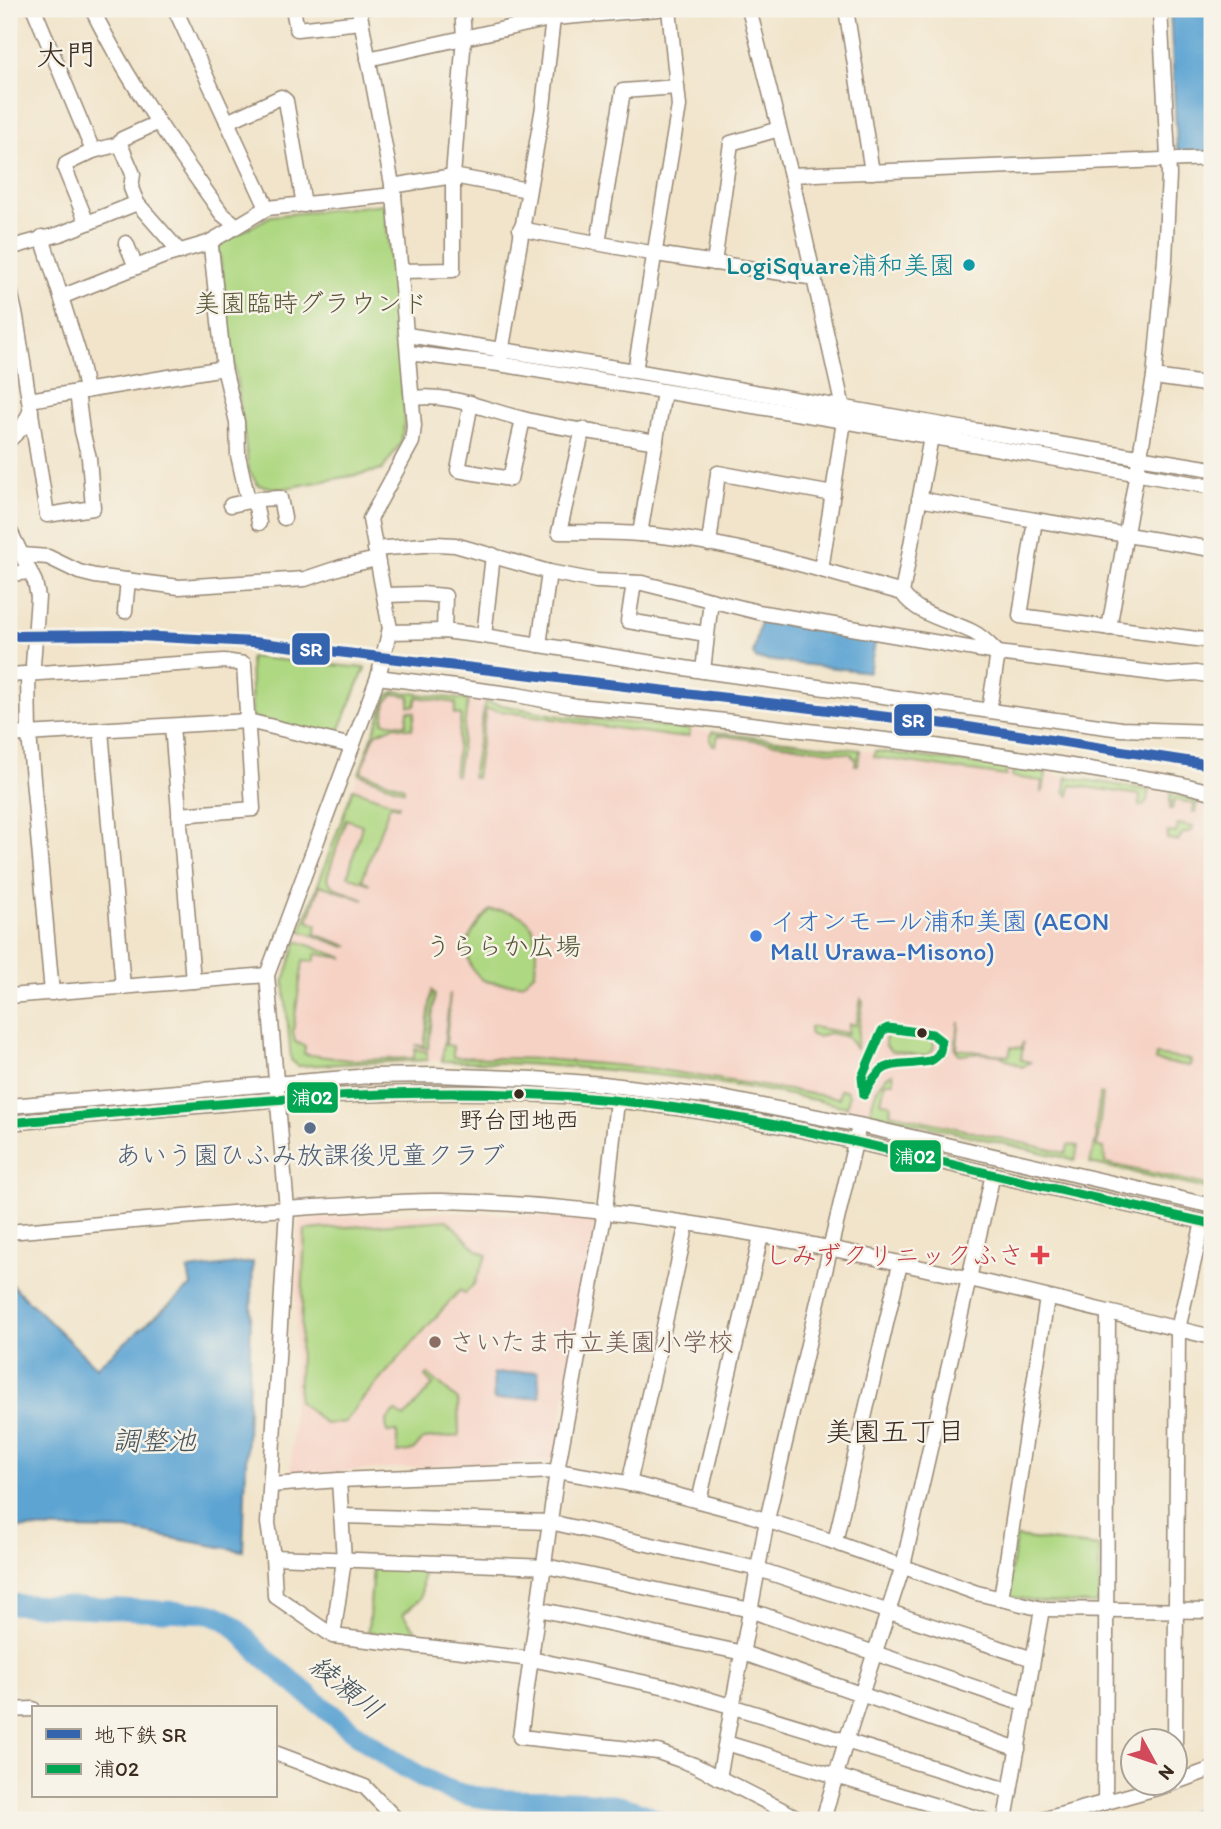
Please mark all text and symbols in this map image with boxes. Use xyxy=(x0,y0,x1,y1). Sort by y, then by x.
district label: 大門 xyxy=(36,36,96,73)
place label: LogiSquare浦和美園 xyxy=(726,249,955,281)
marker: LogiSquare浦和美園 xyxy=(961,257,977,273)
park label: 美園臨時グラウンド xyxy=(194,287,428,319)
line badge: SR xyxy=(291,632,331,666)
text: SR xyxy=(300,638,322,661)
line badge: SR xyxy=(893,703,933,737)
text: SR xyxy=(902,709,924,732)
place label: イオンモール浦和美園 (AEON Mall Urawa-Misono) xyxy=(770,905,1109,967)
marker: イオンモール浦和美園 (AEON Mall Urawa-Misono) xyxy=(748,928,764,944)
park label: うららか広場 xyxy=(425,930,581,962)
unlabelled marker xyxy=(915,1026,929,1040)
line badge: 浦02 xyxy=(286,1081,339,1114)
text: 浦02 xyxy=(292,1086,332,1109)
marker: 野台団地西 xyxy=(512,1087,526,1101)
place label: 野台団地西 xyxy=(459,1105,579,1134)
marker: あいう園ひふみ放課後児童クラブ xyxy=(302,1120,318,1136)
place label: あいう園ひふみ放課後児童クラブ xyxy=(115,1139,505,1171)
line badge: 浦02 xyxy=(889,1139,942,1173)
text: 浦02 xyxy=(895,1145,935,1168)
place label: しみずクリニックふさ xyxy=(765,1239,1024,1271)
marker: しみずクリニックふさ xyxy=(1030,1245,1050,1265)
place label: さいたま市立美園小学校 xyxy=(449,1326,734,1358)
marker: さいたま市立美園小学校 xyxy=(427,1334,443,1350)
district label: 美園五丁目 xyxy=(825,1414,965,1448)
water label: 調整池 xyxy=(112,1423,197,1457)
water label: 綾瀬川 xyxy=(304,1647,390,1727)
legend xyxy=(32,1706,276,1798)
text: 地下鉄 SR xyxy=(94,1722,187,1747)
north arrow xyxy=(1120,1728,1190,1798)
text: 浦02 xyxy=(94,1756,139,1781)
text: N xyxy=(1154,1760,1180,1785)

